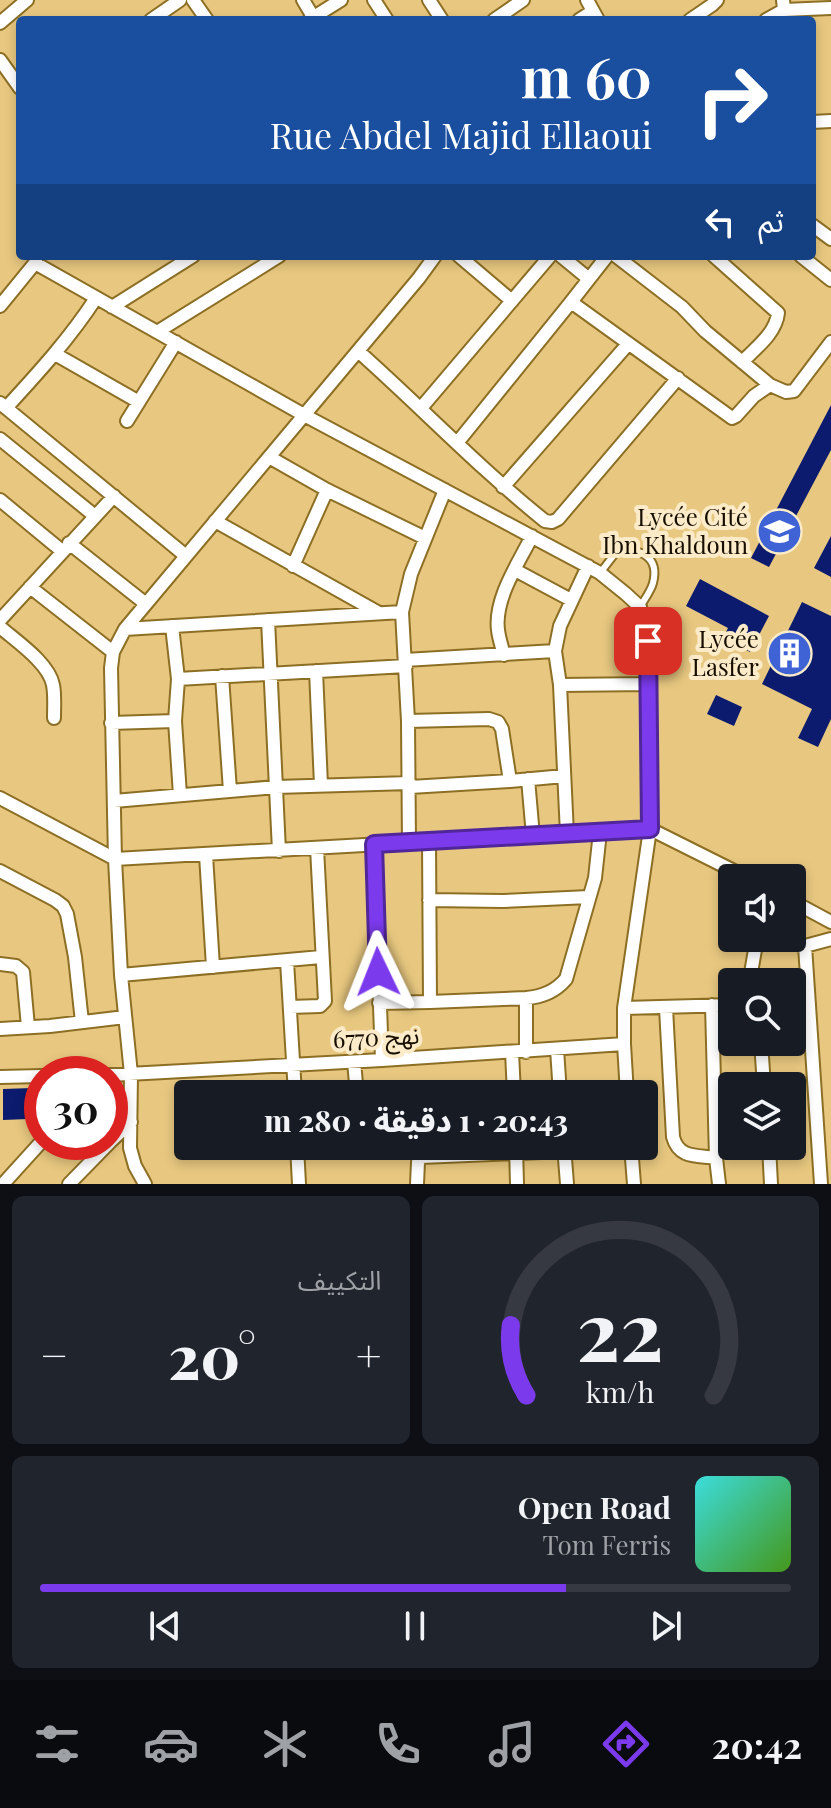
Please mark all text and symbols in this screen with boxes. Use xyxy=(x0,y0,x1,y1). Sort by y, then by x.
text: 60 m xyxy=(521,38,652,113)
icon: right xyxy=(680,48,784,152)
text: Rue Abdel Majid Ellaoui xyxy=(270,110,652,158)
icon: left xyxy=(698,200,742,244)
text: ثم xyxy=(758,200,784,240)
place label: Lycée Cité Ibn Khaldoun xyxy=(602,500,748,560)
school or university icon: Lycée Cité Ibn Khaldoun xyxy=(755,508,803,556)
pin xyxy=(614,607,682,675)
icon: arrive xyxy=(626,619,670,663)
place label: Lycée Lasfer xyxy=(692,622,759,682)
building icon: Lycée Lasfer xyxy=(766,630,814,678)
map controls xyxy=(718,864,806,1160)
button: sound xyxy=(718,864,806,952)
position arrow xyxy=(336,930,420,1014)
button: search xyxy=(718,968,806,1056)
street label: نهج 6770 xyxy=(332,1018,420,1057)
speed limit sign: 30 xyxy=(24,1056,128,1160)
button: layers xyxy=(718,1072,806,1160)
text: 20:43 · 1 دقيقة · 280 m xyxy=(264,1100,568,1140)
text: التكييف xyxy=(298,1262,382,1297)
text: 22 xyxy=(577,1272,664,1383)
text: 20° xyxy=(168,1314,256,1394)
text: − xyxy=(40,1324,68,1383)
text: + xyxy=(356,1324,381,1383)
text: km/h xyxy=(586,1372,655,1410)
text: Open Road xyxy=(518,1487,671,1527)
text: Tom Ferris xyxy=(542,1527,671,1562)
icon: previous xyxy=(143,1604,187,1648)
icon: pause xyxy=(393,1604,437,1648)
icon: next xyxy=(644,1604,688,1648)
icon: filters xyxy=(29,1716,85,1772)
icon: car xyxy=(143,1716,199,1772)
icon: climate xyxy=(257,1716,313,1772)
icon: phone xyxy=(370,1716,426,1772)
icon: music xyxy=(484,1716,540,1772)
icon: directions xyxy=(598,1716,654,1772)
text: 20:42 xyxy=(712,1720,802,1768)

